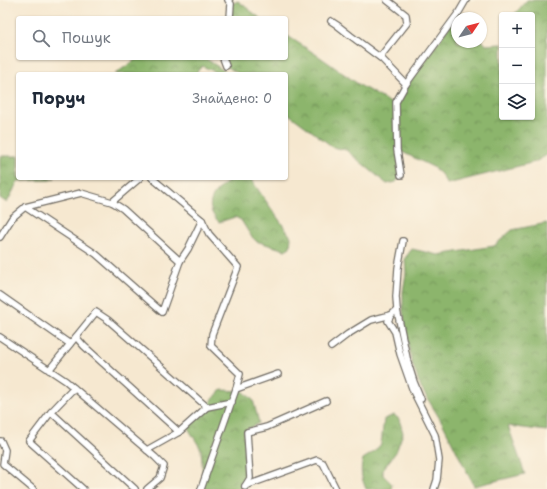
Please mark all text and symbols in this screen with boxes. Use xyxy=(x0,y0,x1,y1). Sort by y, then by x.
north arrow xyxy=(451,12,487,48)
map controls xyxy=(499,12,535,120)
button: + xyxy=(499,12,535,48)
search box xyxy=(16,16,288,60)
icon: search xyxy=(30,27,52,49)
text: Пошук xyxy=(62,28,111,48)
button: − xyxy=(499,48,535,84)
button: layers xyxy=(499,84,535,120)
text: Поруч xyxy=(32,87,85,109)
text: Знайдено: 0 xyxy=(192,90,272,107)

